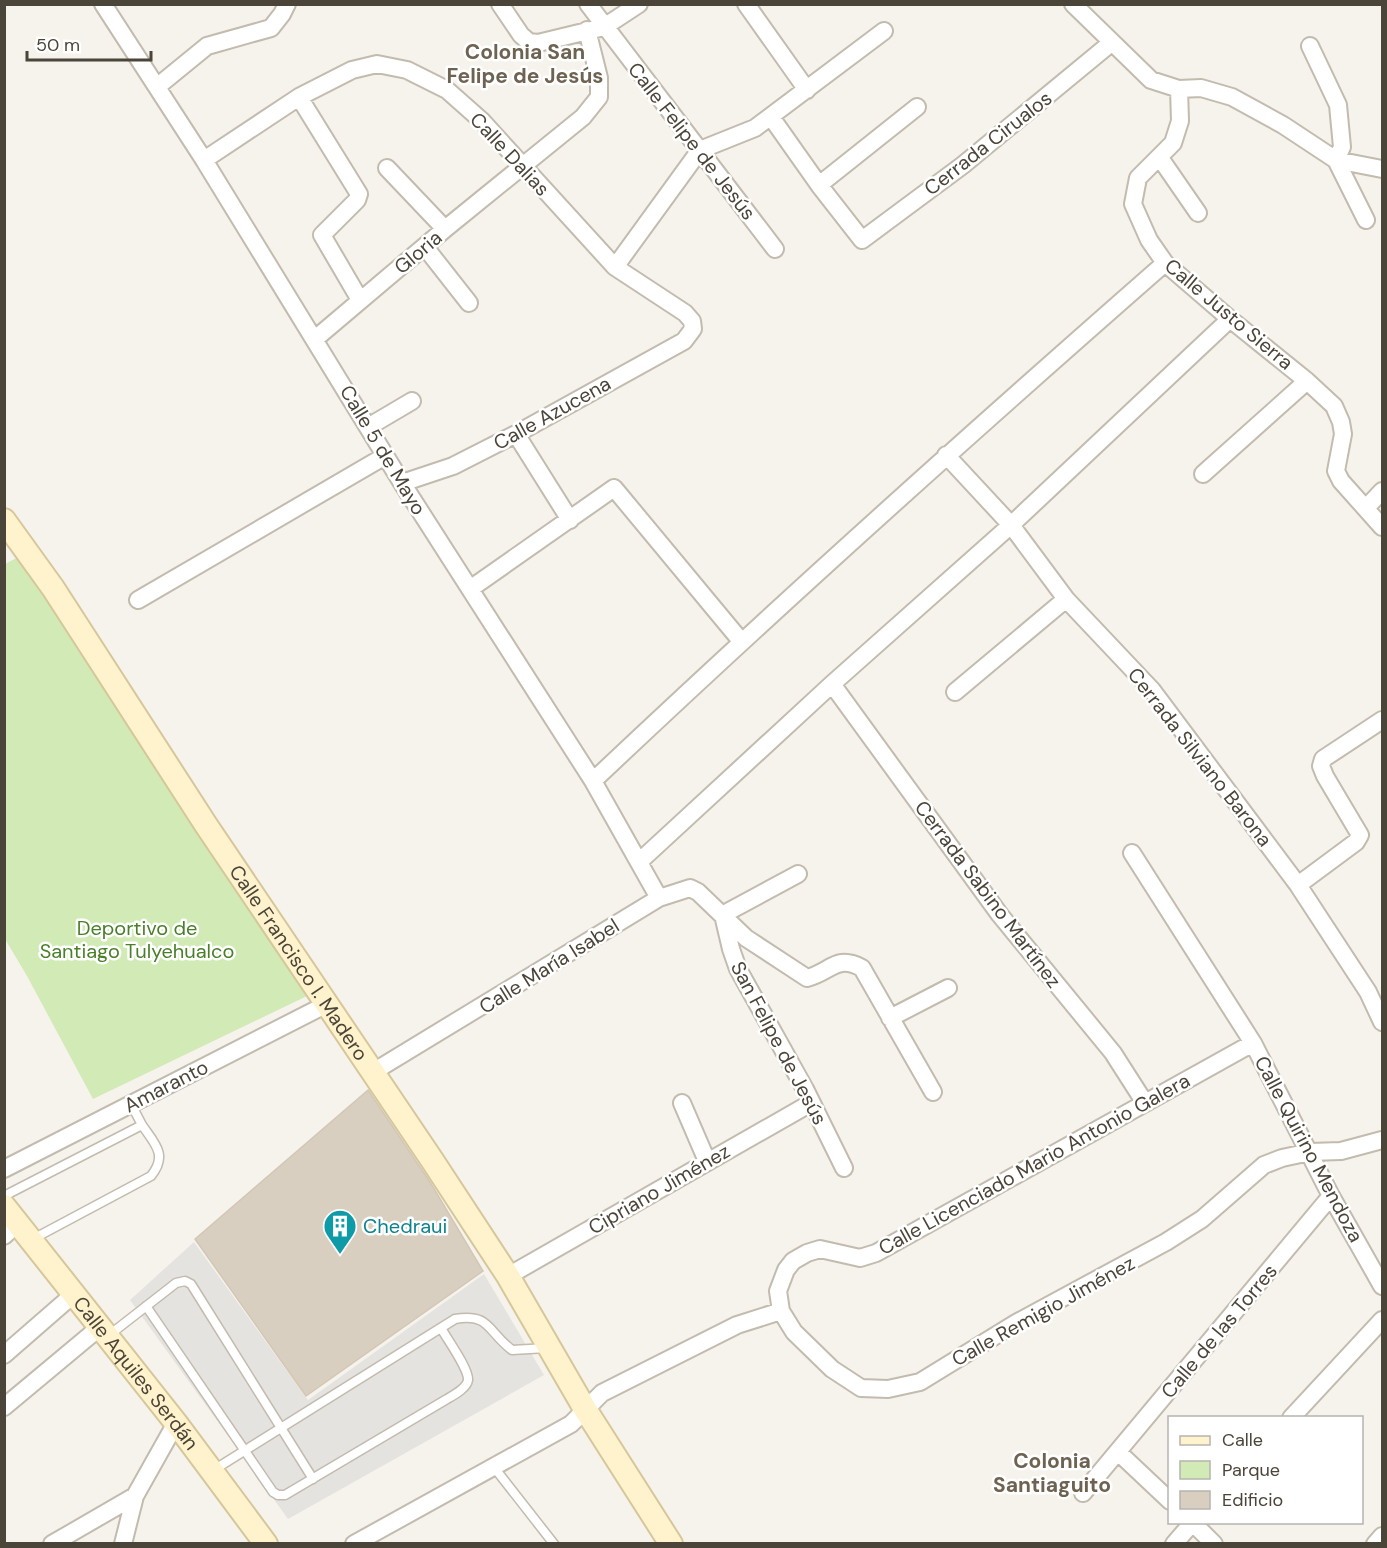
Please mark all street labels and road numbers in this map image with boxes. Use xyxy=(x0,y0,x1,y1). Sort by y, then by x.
street label: Calle Felipe de Jesús xyxy=(622,57,762,225)
street label: Cerrada Cirualos xyxy=(919,85,1057,201)
street label: Calle Dalias xyxy=(464,107,556,201)
street label: Gloria xyxy=(389,225,447,279)
street label: Calle Justo Sierra xyxy=(1159,253,1299,375)
street label: Calle Azucena xyxy=(489,370,615,456)
street label: Calle 5 de Mayo xyxy=(334,380,432,520)
street label: Cerrada Silviano Barona xyxy=(1122,662,1278,852)
street label: Cerrada Sabino Martínez xyxy=(909,795,1067,993)
street label: Calle Francisco I. Madero xyxy=(224,860,374,1066)
street label: Calle María Isabel xyxy=(474,912,624,1020)
street label: San Felipe de Jesús xyxy=(725,957,833,1129)
street label: Calle Quirino Mendoza xyxy=(1249,1051,1369,1247)
street label: Amaranto xyxy=(119,1054,213,1118)
street label: Calle Licenciado Mario Antonio Galera xyxy=(874,1067,1194,1261)
street label: Cipriano Jiménez xyxy=(583,1138,735,1240)
street label: Calle Remigio Jiménez xyxy=(947,1250,1139,1372)
street label: Calle de las Torres xyxy=(1155,1258,1283,1404)
street label: Calle Aquiles Serdán xyxy=(68,1291,205,1455)

